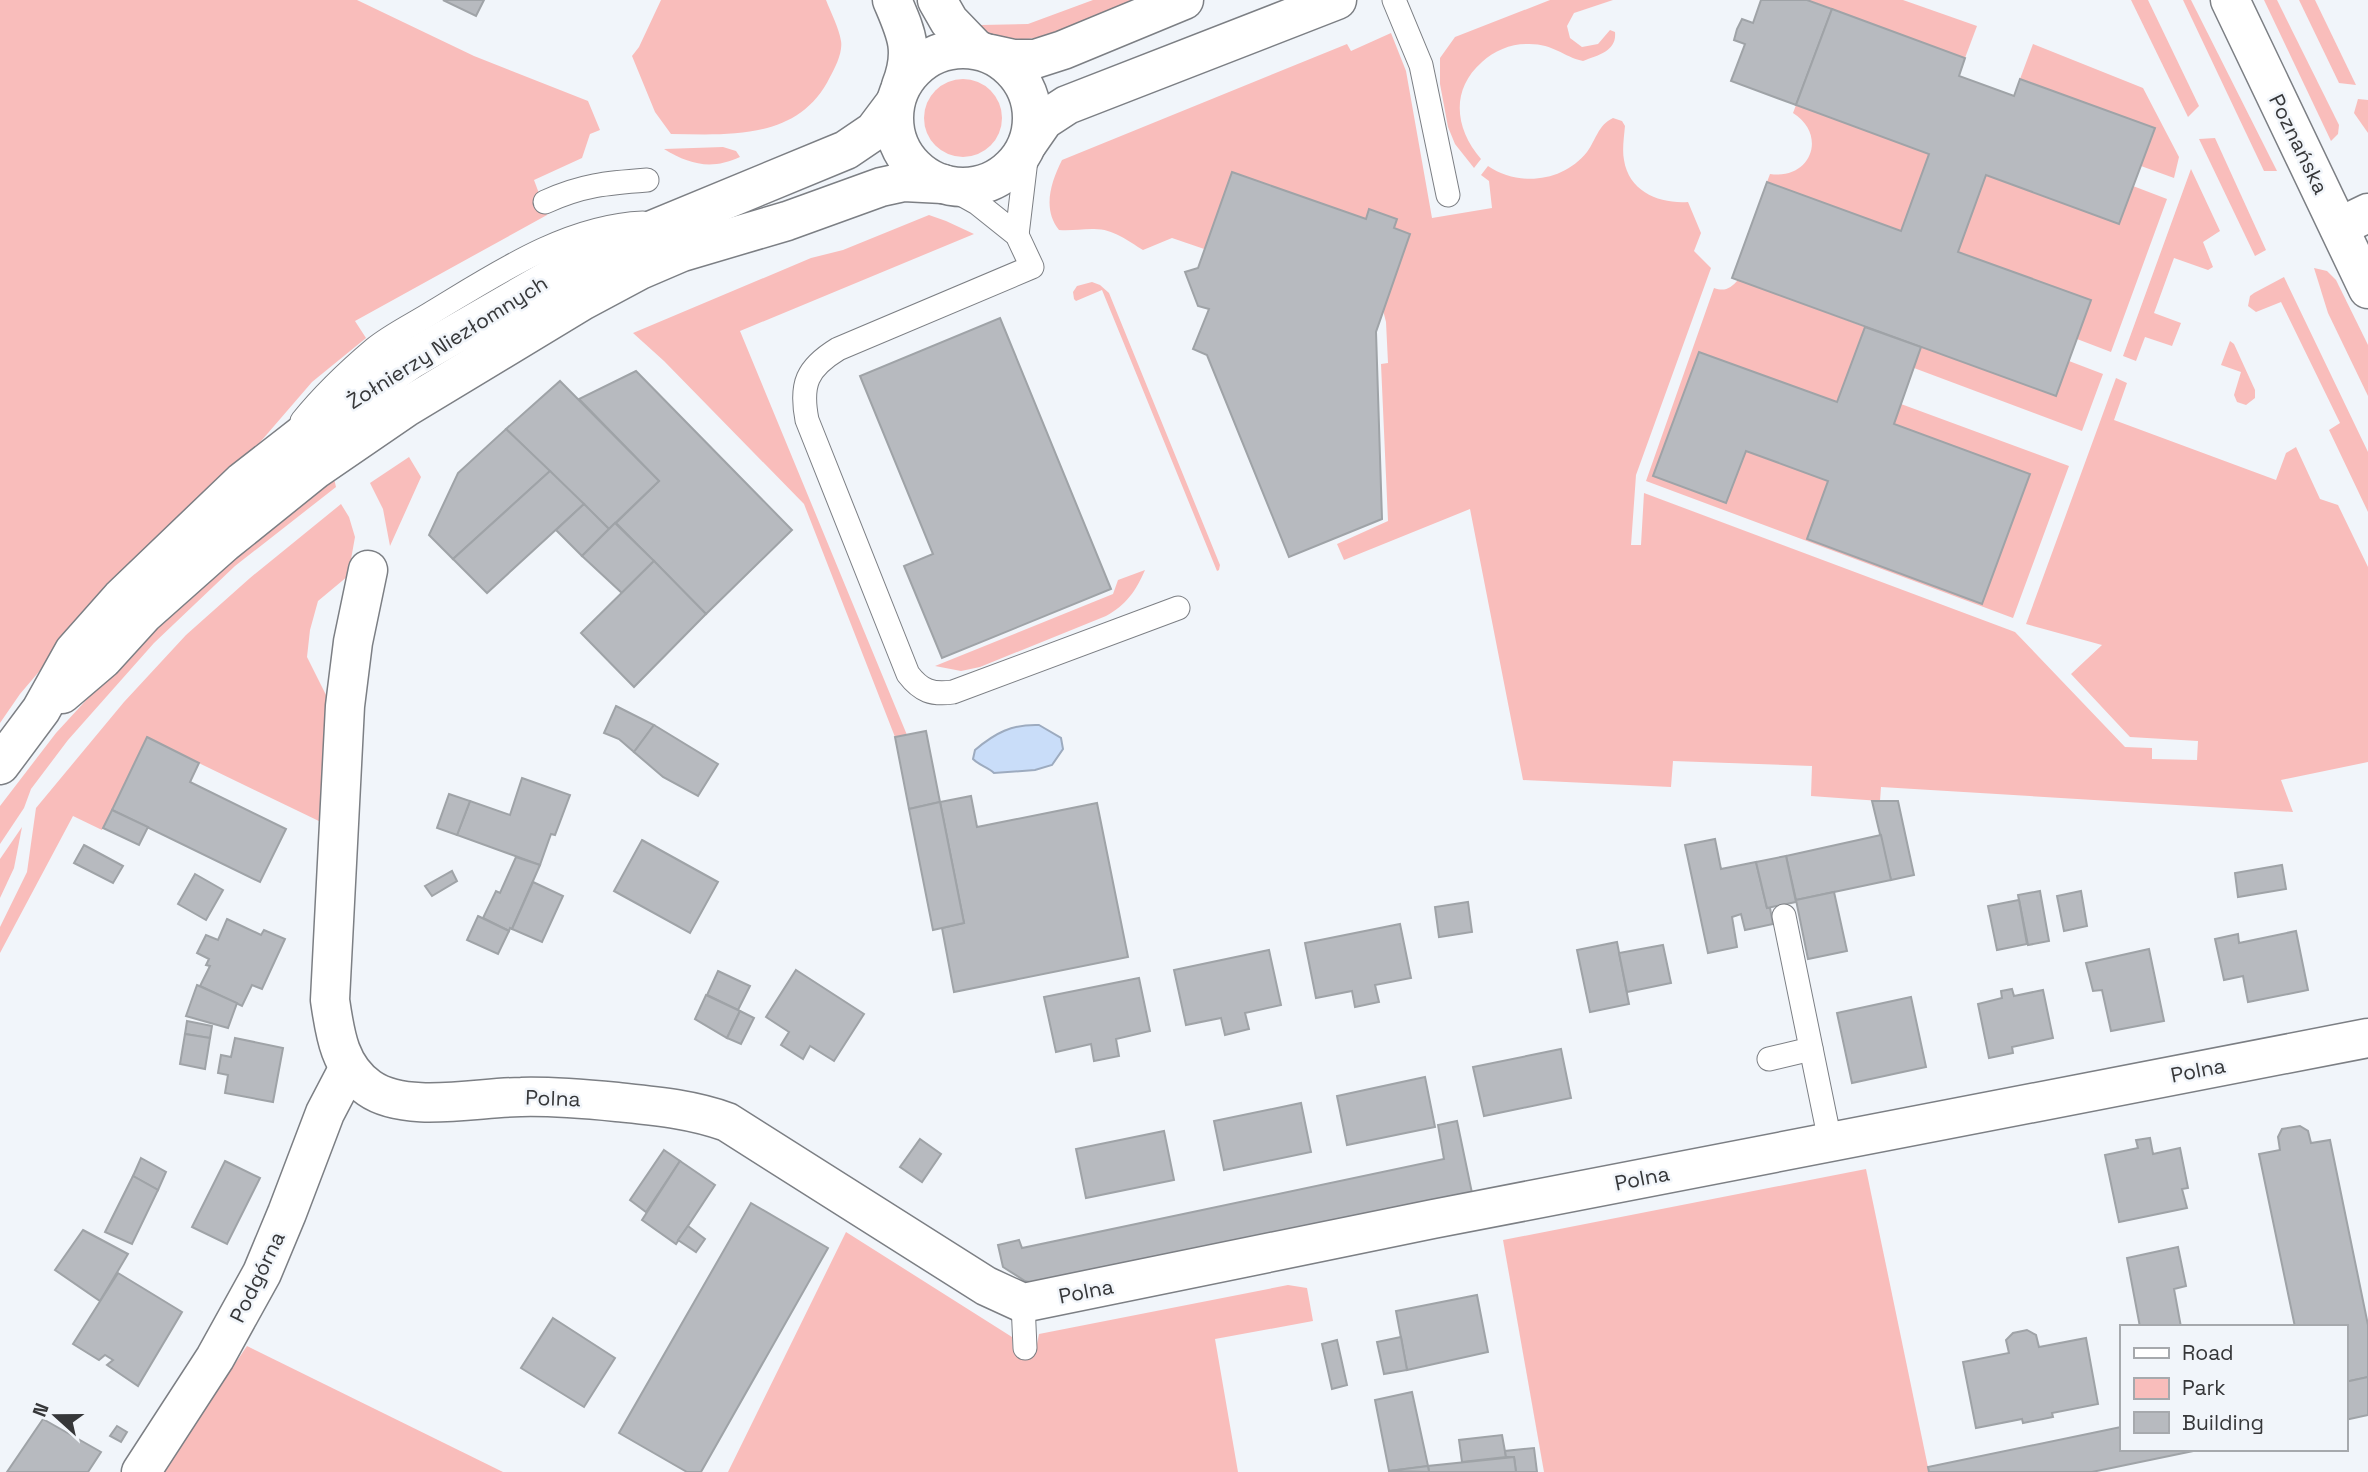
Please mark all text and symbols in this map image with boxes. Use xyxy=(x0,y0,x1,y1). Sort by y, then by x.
street label: Poznańska xyxy=(2263,90,2335,198)
street label: Żołnierzy Niezłomnych xyxy=(342,269,552,415)
street label: Polna xyxy=(2168,1051,2228,1089)
street label: Polna xyxy=(525,1084,581,1112)
street label: Polna xyxy=(1612,1159,1672,1197)
street label: Podgórna xyxy=(223,1227,291,1327)
street label: Polna xyxy=(1056,1272,1116,1310)
legend xyxy=(2120,1325,2347,1451)
text: Road xyxy=(2182,1339,2234,1366)
text: Park xyxy=(2182,1374,2226,1401)
north arrow xyxy=(21,1381,91,1451)
text: N xyxy=(27,1400,55,1421)
text: Building xyxy=(2182,1409,2264,1436)

